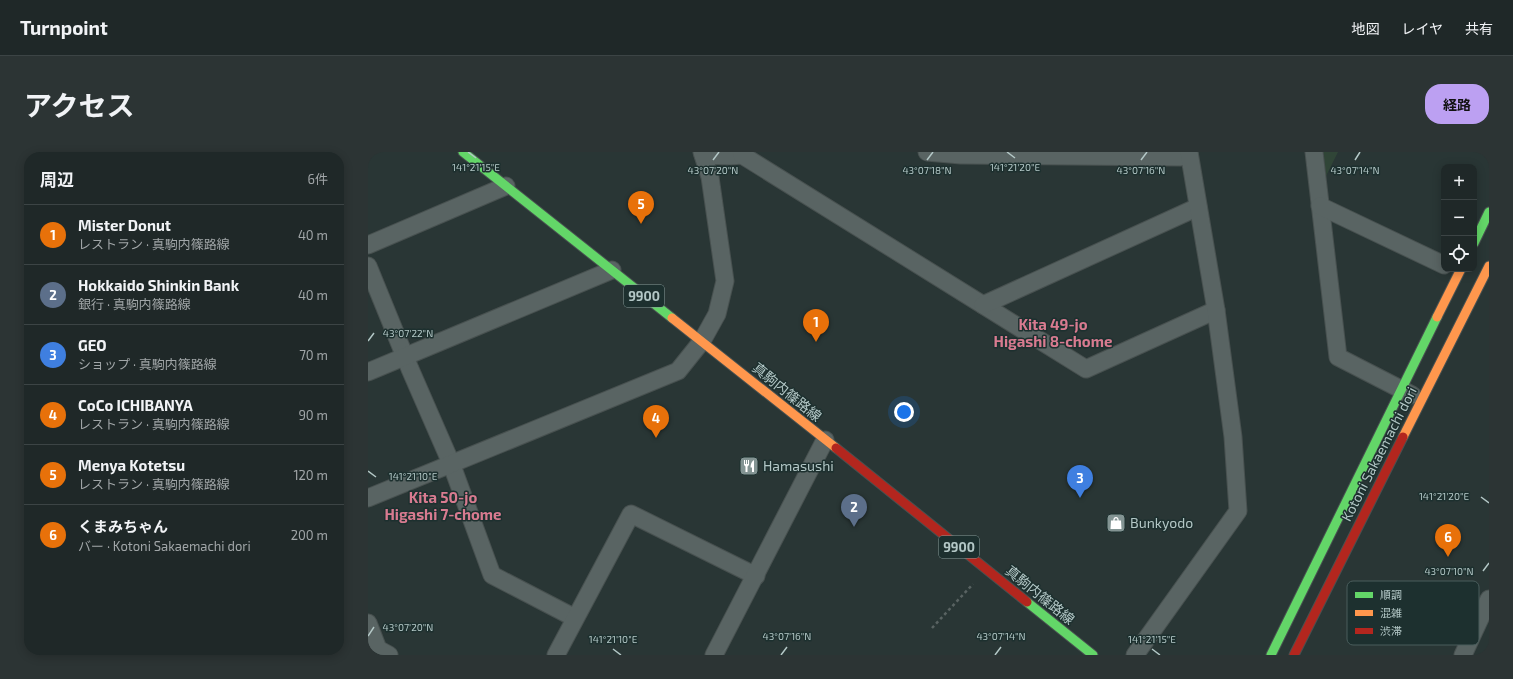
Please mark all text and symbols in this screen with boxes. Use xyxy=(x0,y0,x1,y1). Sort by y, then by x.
text: Turnpoint xyxy=(20,16,108,39)
text: 地図 xyxy=(1351,20,1379,37)
text: レイヤ xyxy=(1401,20,1443,37)
text: 共有 xyxy=(1465,20,1493,37)
button: 経路 xyxy=(1425,84,1489,124)
text: アクセス xyxy=(24,88,135,122)
text: 141°21'15"E xyxy=(452,161,500,173)
text: 141°21'20"E xyxy=(990,161,1041,173)
text: 43°07'20"N xyxy=(688,164,738,176)
text: 43°07'18"N xyxy=(902,164,952,176)
text: 43°07'16"N xyxy=(1117,164,1165,176)
text: 43°07'14"N xyxy=(1330,164,1380,176)
map controls xyxy=(1441,164,1477,272)
button: + xyxy=(1441,164,1477,200)
text: 周辺 xyxy=(40,169,74,189)
text: 6件 xyxy=(308,171,328,187)
pin: 5 xyxy=(628,191,654,224)
button: − xyxy=(1441,200,1477,236)
text: Mister Donut xyxy=(78,216,171,234)
text: 1 xyxy=(50,227,56,243)
text: 40 m xyxy=(298,227,328,243)
text: レストラン · 真駒内篠路線 xyxy=(78,236,230,252)
button: locate xyxy=(1441,236,1477,272)
text: Hokkaido Shinkin Bank xyxy=(78,276,239,294)
road number: 9900 xyxy=(624,285,664,307)
text: 2 xyxy=(49,287,57,303)
text: 40 m xyxy=(298,287,328,303)
text: 銀行 · 真駒内篠路線 xyxy=(78,296,191,312)
pin: 1 xyxy=(803,309,829,342)
district label: Kita 49-jo Higashi 8-chome xyxy=(994,315,1112,350)
text: 43°07'22"N xyxy=(383,327,433,339)
text: GEO xyxy=(78,336,107,354)
text: 3 xyxy=(49,347,57,363)
text: 70 m xyxy=(299,347,328,363)
text: ショップ · 真駒内篠路線 xyxy=(78,356,217,372)
street label: 真駒内篠路線 xyxy=(749,359,825,425)
street label: Kotoni Sakaemachi dori xyxy=(1337,384,1420,524)
text: CoCo ICHIBANYA xyxy=(78,396,193,414)
your location xyxy=(894,402,914,422)
pin: 4 xyxy=(643,405,669,438)
text: 4 xyxy=(49,407,57,423)
text: 90 m xyxy=(298,407,328,423)
text: レストラン · 真駒内篠路線 xyxy=(78,416,230,432)
restaurant icon: Hamasushi xyxy=(738,455,760,477)
text: Menya Kotetsu xyxy=(78,456,185,474)
place label: Hamasushi xyxy=(763,457,834,474)
pin: 3 xyxy=(1067,465,1093,498)
text: 5 xyxy=(49,467,57,483)
text: 120 m xyxy=(293,467,328,483)
text: 141°21'10"E xyxy=(389,470,438,482)
text: レストラン · 真駒内篠路線 xyxy=(78,476,230,492)
district label: Kita 50-jo Higashi 7-chome xyxy=(384,488,502,523)
text: 141°21'20"E xyxy=(1419,490,1470,502)
pin: 2 xyxy=(841,494,867,527)
shop icon: Bunkyodo xyxy=(1105,512,1127,534)
place label: Bunkyodo xyxy=(1130,514,1193,531)
text: くまみちゃん xyxy=(78,517,168,535)
pin: 6 xyxy=(1435,524,1461,557)
text: 6 xyxy=(49,527,57,543)
text: 200 m xyxy=(291,527,328,543)
road number: 9900 xyxy=(939,536,979,558)
text: バー · Kotoni Sakaemachi dori xyxy=(78,538,251,554)
street label: 真駒内篠路線 xyxy=(1002,562,1078,628)
text: 43°07'10"N xyxy=(1424,565,1474,577)
legend xyxy=(1347,581,1479,645)
text: 順調 xyxy=(1380,588,1402,601)
text: 混雑 xyxy=(1380,606,1402,619)
text: 43°07'20"N xyxy=(383,621,433,633)
text: 渋滞 xyxy=(1380,624,1402,637)
text: 43°07'16"N xyxy=(763,630,811,642)
text: 43°07'14"N xyxy=(976,630,1026,642)
text: 141°21'10"E xyxy=(589,633,638,645)
text: 141°21'15"E xyxy=(1128,633,1176,645)

